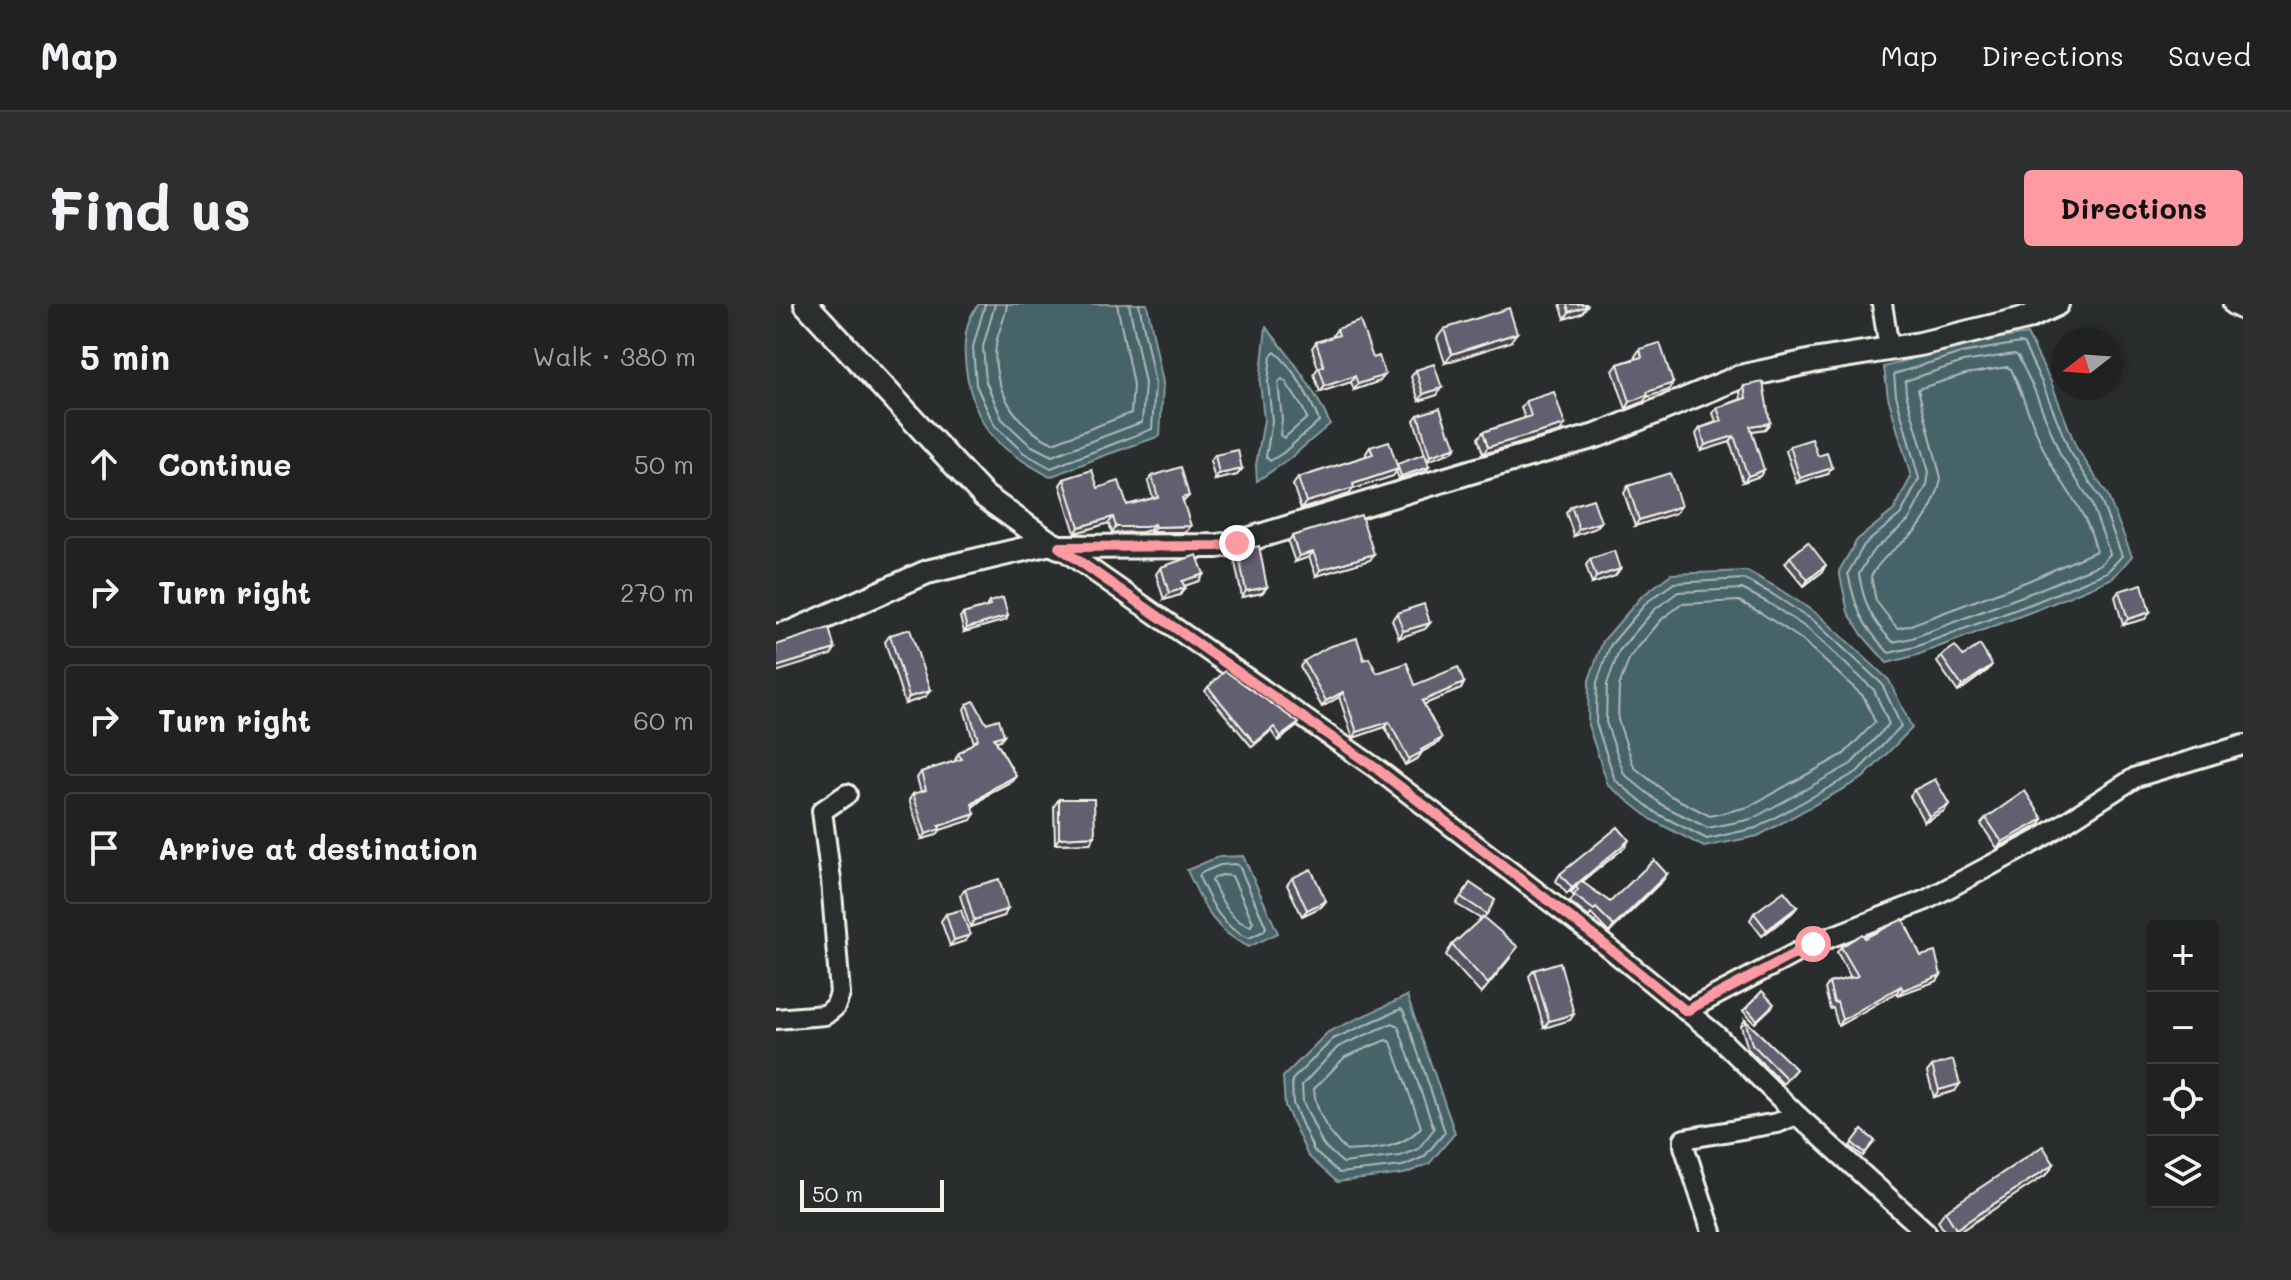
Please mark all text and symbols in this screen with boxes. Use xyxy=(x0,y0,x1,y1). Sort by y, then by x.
text: Map xyxy=(40,30,118,80)
text: Map xyxy=(1881,37,1938,73)
text: Directions xyxy=(1982,37,2124,73)
text: Saved xyxy=(2168,37,2251,73)
button: Directions xyxy=(2024,170,2243,246)
text: Find us xyxy=(48,172,251,245)
north arrow xyxy=(2051,328,2123,400)
text: 5 min xyxy=(80,334,170,379)
text: Walk · 380 m xyxy=(533,339,696,373)
icon: ahead xyxy=(82,442,126,486)
text: Continue xyxy=(158,444,291,484)
text: 50 m xyxy=(634,447,694,481)
route end xyxy=(1219,525,1255,561)
icon: right xyxy=(82,570,126,614)
text: Turn right xyxy=(158,572,311,612)
text: 270 m xyxy=(620,575,694,609)
icon: right xyxy=(82,698,126,742)
text: Turn right xyxy=(158,700,311,740)
text: 60 m xyxy=(633,703,694,737)
icon: arrive xyxy=(82,826,126,870)
text: Arrive at destination xyxy=(158,828,478,868)
map controls xyxy=(2147,920,2219,1208)
button: + xyxy=(2147,920,2219,992)
route start xyxy=(1795,926,1831,962)
button: − xyxy=(2147,992,2219,1064)
button: locate xyxy=(2147,1064,2219,1136)
button: layers xyxy=(2147,1136,2219,1208)
scale bar xyxy=(800,1176,944,1212)
text: 50 m xyxy=(812,1179,863,1208)

